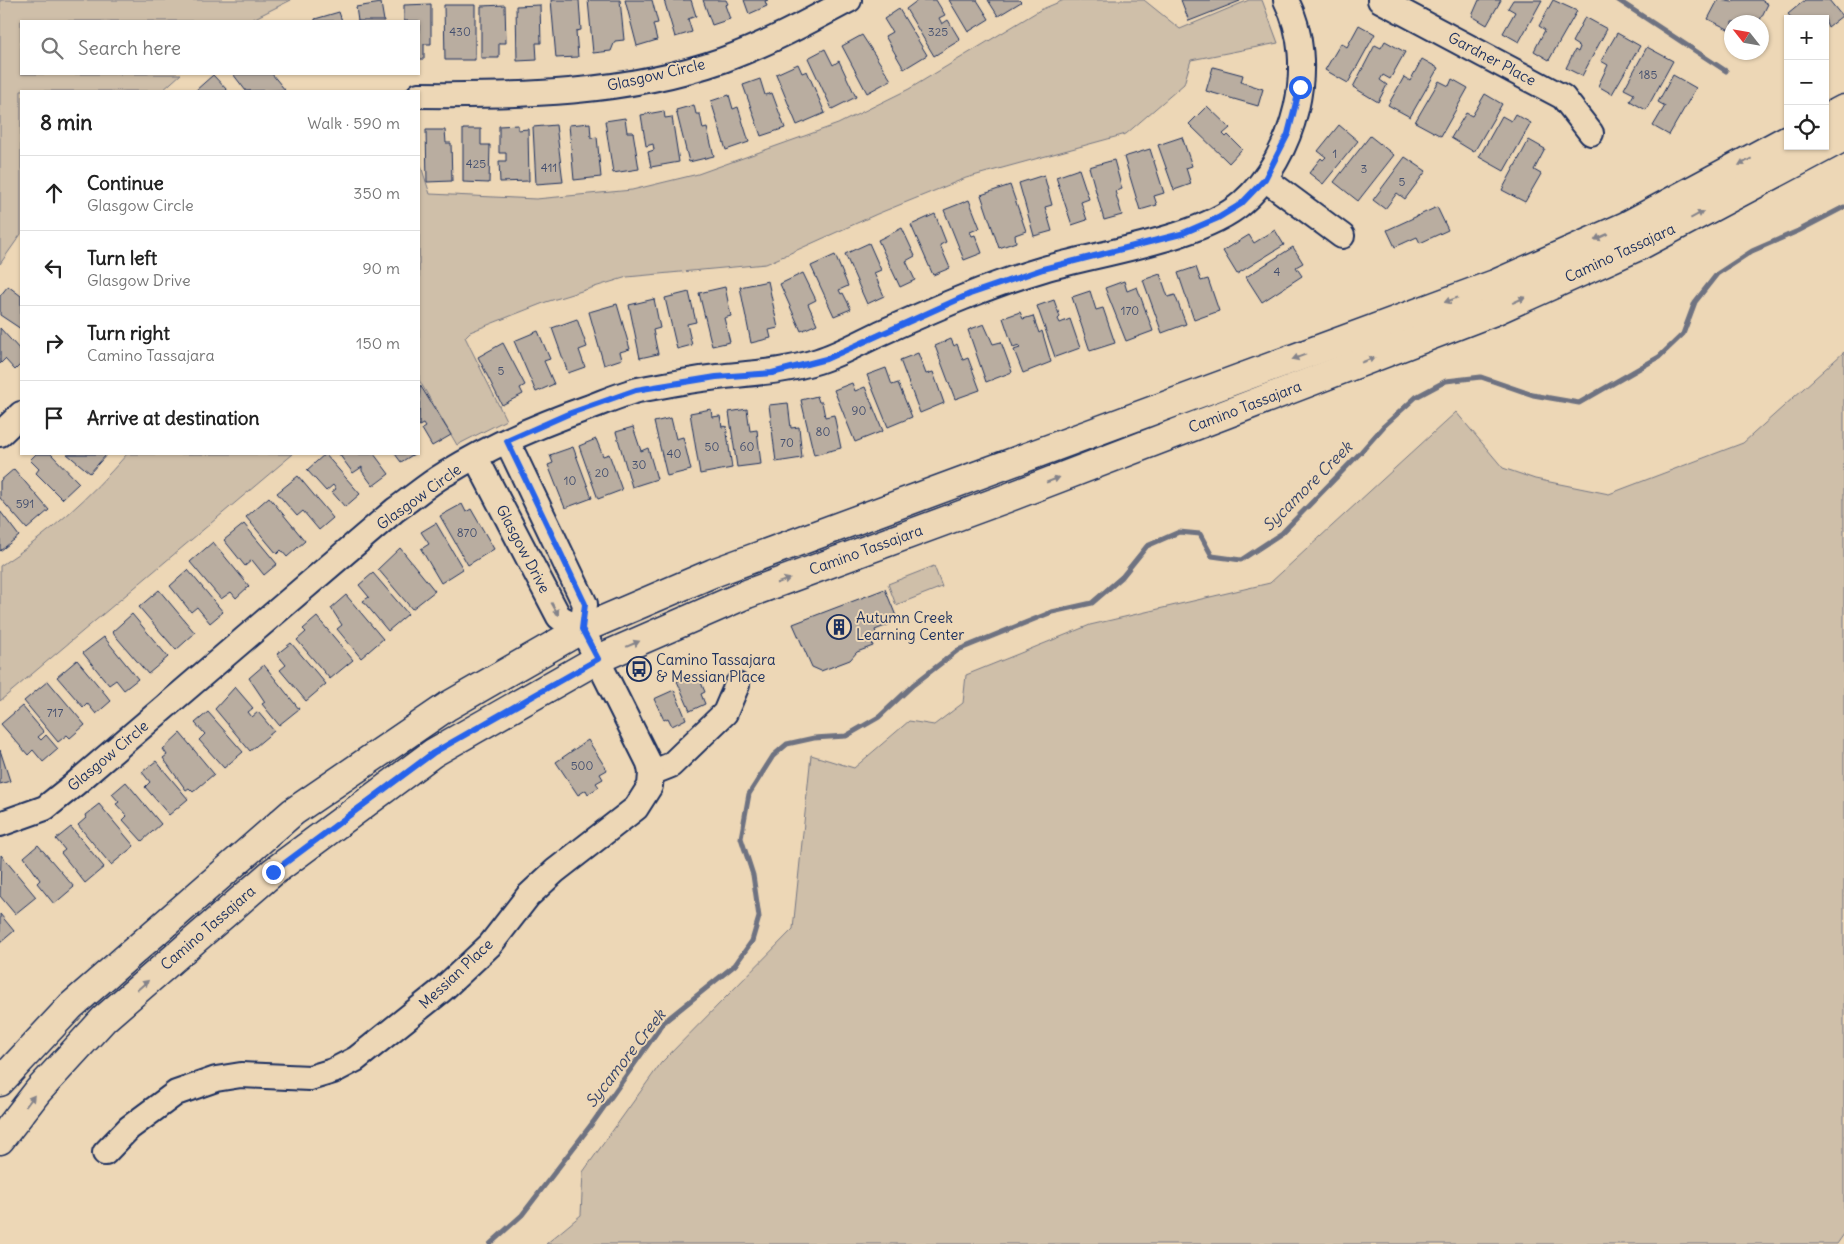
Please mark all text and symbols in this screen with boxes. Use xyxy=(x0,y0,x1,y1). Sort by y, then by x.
north arrow xyxy=(1724,15,1769,60)
map controls xyxy=(1784,15,1829,150)
button: + xyxy=(1784,15,1829,60)
search box xyxy=(20,20,420,75)
house number: 430 xyxy=(449,24,471,39)
house number: 325 xyxy=(928,24,948,39)
street label: Gardner Place xyxy=(1445,27,1539,90)
icon: search xyxy=(38,34,66,62)
text: Search here xyxy=(78,36,181,60)
street label: Glasgow Circle xyxy=(605,54,707,95)
button: − xyxy=(1784,60,1829,105)
house number: 185 xyxy=(1639,67,1657,82)
route start xyxy=(1289,76,1312,99)
button: locate xyxy=(1784,105,1829,150)
text: 8 min xyxy=(40,109,92,136)
text: Walk · 590 m xyxy=(307,113,400,133)
house number: 1 xyxy=(1333,146,1337,161)
house number: 425 xyxy=(466,156,486,171)
one-way arrow xyxy=(1738,158,1752,166)
house number: 411 xyxy=(541,160,557,175)
house number: 3 xyxy=(1361,161,1368,176)
text: Continue xyxy=(87,171,164,195)
house number: 5 xyxy=(1399,174,1406,189)
icon: ahead xyxy=(40,179,68,207)
text: 350 m xyxy=(353,183,400,203)
text: Glasgow Circle xyxy=(87,195,194,215)
one-way arrow xyxy=(1690,211,1705,219)
street label: Camino Tassajara xyxy=(1562,218,1678,286)
one-way arrow xyxy=(1594,234,1608,242)
text: Turn left xyxy=(87,246,157,270)
icon: left xyxy=(40,254,68,282)
text: 90 m xyxy=(362,258,400,278)
house number: 4 xyxy=(1274,264,1281,279)
text: Glasgow Drive xyxy=(87,270,191,290)
one-way arrow xyxy=(1512,295,1526,303)
one-way arrow xyxy=(1443,296,1458,304)
house number: 170 xyxy=(1121,303,1139,318)
text: Turn right xyxy=(87,321,170,345)
icon: right xyxy=(40,329,68,357)
text: 150 m xyxy=(356,333,400,353)
text: Camino Tassajara xyxy=(87,345,215,365)
one-way arrow xyxy=(1291,354,1306,361)
one-way arrow xyxy=(1361,355,1375,363)
house number: 5 xyxy=(498,363,505,378)
street label: Camino Tassajara xyxy=(1186,376,1304,437)
house number: 90 xyxy=(852,403,867,418)
icon: arrive xyxy=(40,404,68,432)
text: Arrive at destination xyxy=(87,406,260,430)
house number: 80 xyxy=(816,424,831,439)
house number: 70 xyxy=(780,435,794,450)
water label: Sycamore Creek xyxy=(1258,436,1357,535)
house number: 50 xyxy=(705,439,720,454)
house number: 60 xyxy=(740,439,755,454)
house number: 40 xyxy=(667,446,682,461)
house number: 30 xyxy=(632,457,646,472)
street label: Glasgow Circle xyxy=(373,460,465,534)
house number: 20 xyxy=(595,465,609,480)
house number: 10 xyxy=(564,473,576,488)
one-way arrow xyxy=(1046,476,1060,484)
house number: 591 xyxy=(16,496,34,511)
street label: Glasgow Drive xyxy=(492,501,555,596)
street label: Camino Tassajara xyxy=(806,520,926,579)
house number: 870 xyxy=(457,525,477,540)
one-way arrow xyxy=(775,576,790,584)
one-way arrow xyxy=(551,602,559,617)
place label: Autumn Creek Learning Center xyxy=(856,608,964,644)
building icon: Autumn Creek Learning Center xyxy=(826,614,852,640)
one-way arrow xyxy=(626,639,640,647)
place label: Camino Tassajara & Messian Place xyxy=(656,650,776,686)
bus stop icon: Camino Tassajara & Messian Place xyxy=(626,656,652,682)
house number: 717 xyxy=(47,705,63,720)
street label: Glasgow Circle xyxy=(63,716,152,795)
house number: 500 xyxy=(571,758,593,773)
route end xyxy=(262,861,285,884)
street label: Camino Tassajara xyxy=(156,881,259,974)
street label: Messian Place xyxy=(415,935,497,1013)
one-way arrow xyxy=(136,979,148,991)
water label: Sycamore Creek xyxy=(581,1004,670,1111)
one-way arrow xyxy=(24,1095,35,1108)

